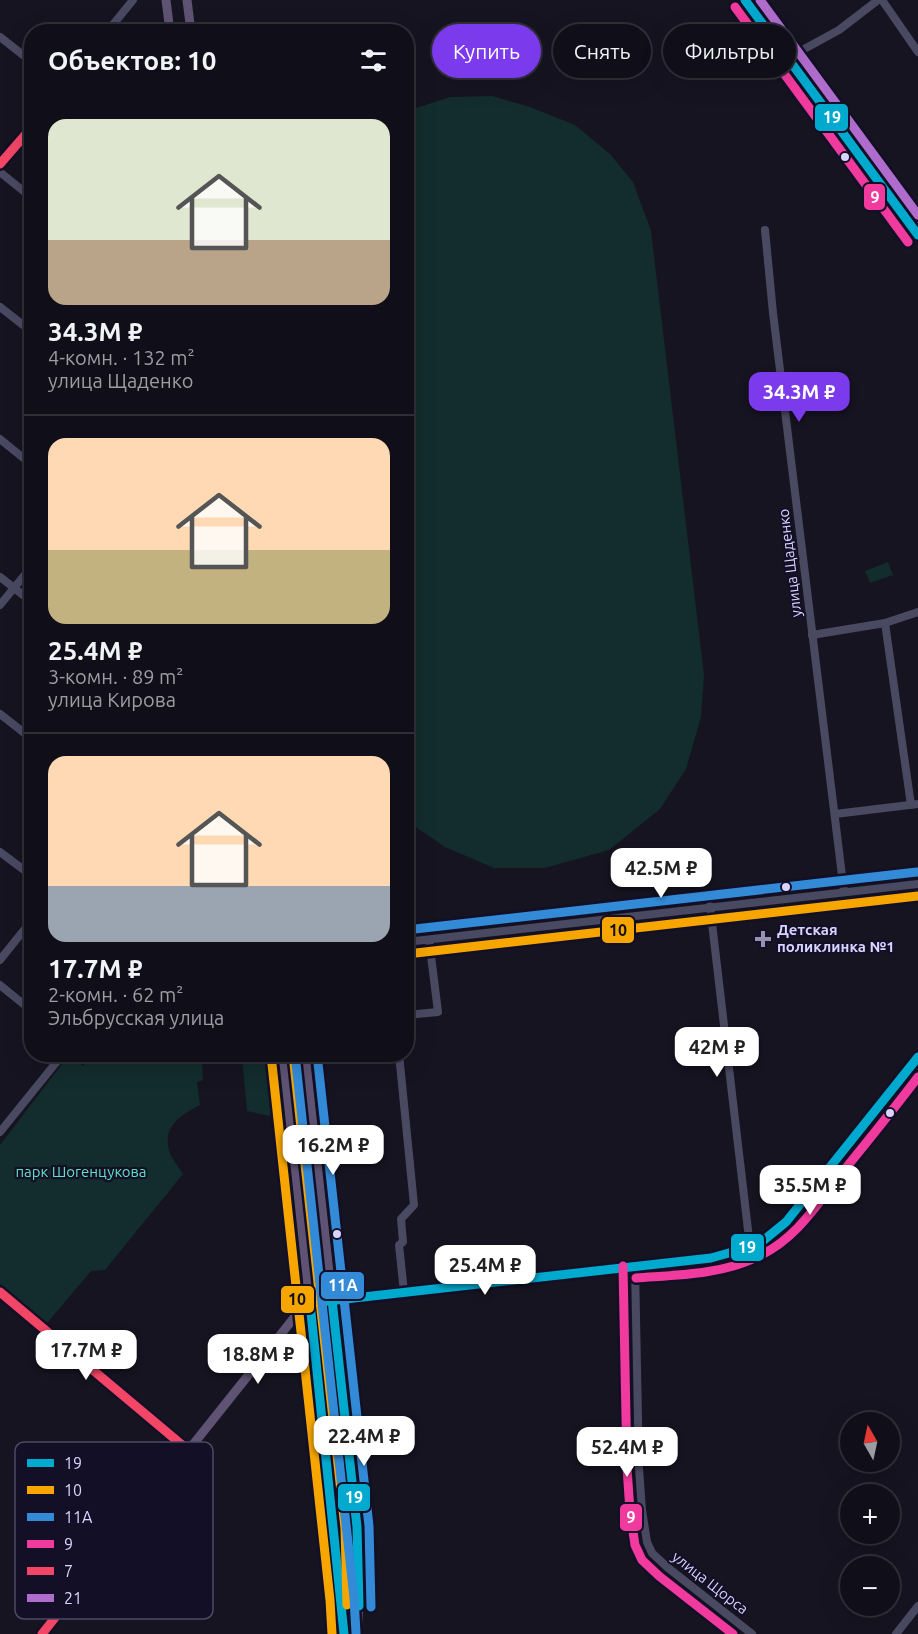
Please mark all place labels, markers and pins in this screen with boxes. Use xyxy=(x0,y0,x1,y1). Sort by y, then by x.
unlabelled marker xyxy=(839,151,851,163)
pin: 34.3M ₽ xyxy=(744,372,854,423)
pin: 42.5M ₽ xyxy=(606,848,716,899)
unlabelled marker xyxy=(780,881,792,893)
place label: Детская поликлинка №1 xyxy=(777,921,895,955)
marker: Детская поликлинка №1 xyxy=(754,930,772,948)
pin: 42M ₽ xyxy=(675,1027,759,1078)
unlabelled marker xyxy=(884,1107,896,1119)
pin: 16.2M ₽ xyxy=(278,1125,388,1176)
pin: 35.5M ₽ xyxy=(755,1165,865,1216)
unlabelled marker xyxy=(331,1228,343,1240)
pin: 25.4M ₽ xyxy=(430,1245,540,1296)
pin: 17.7M ₽ xyxy=(31,1330,141,1381)
pin: 18.8M ₽ xyxy=(203,1334,313,1385)
pin: 22.4M ₽ xyxy=(309,1416,419,1467)
pin: 52.4M ₽ xyxy=(572,1427,682,1478)

